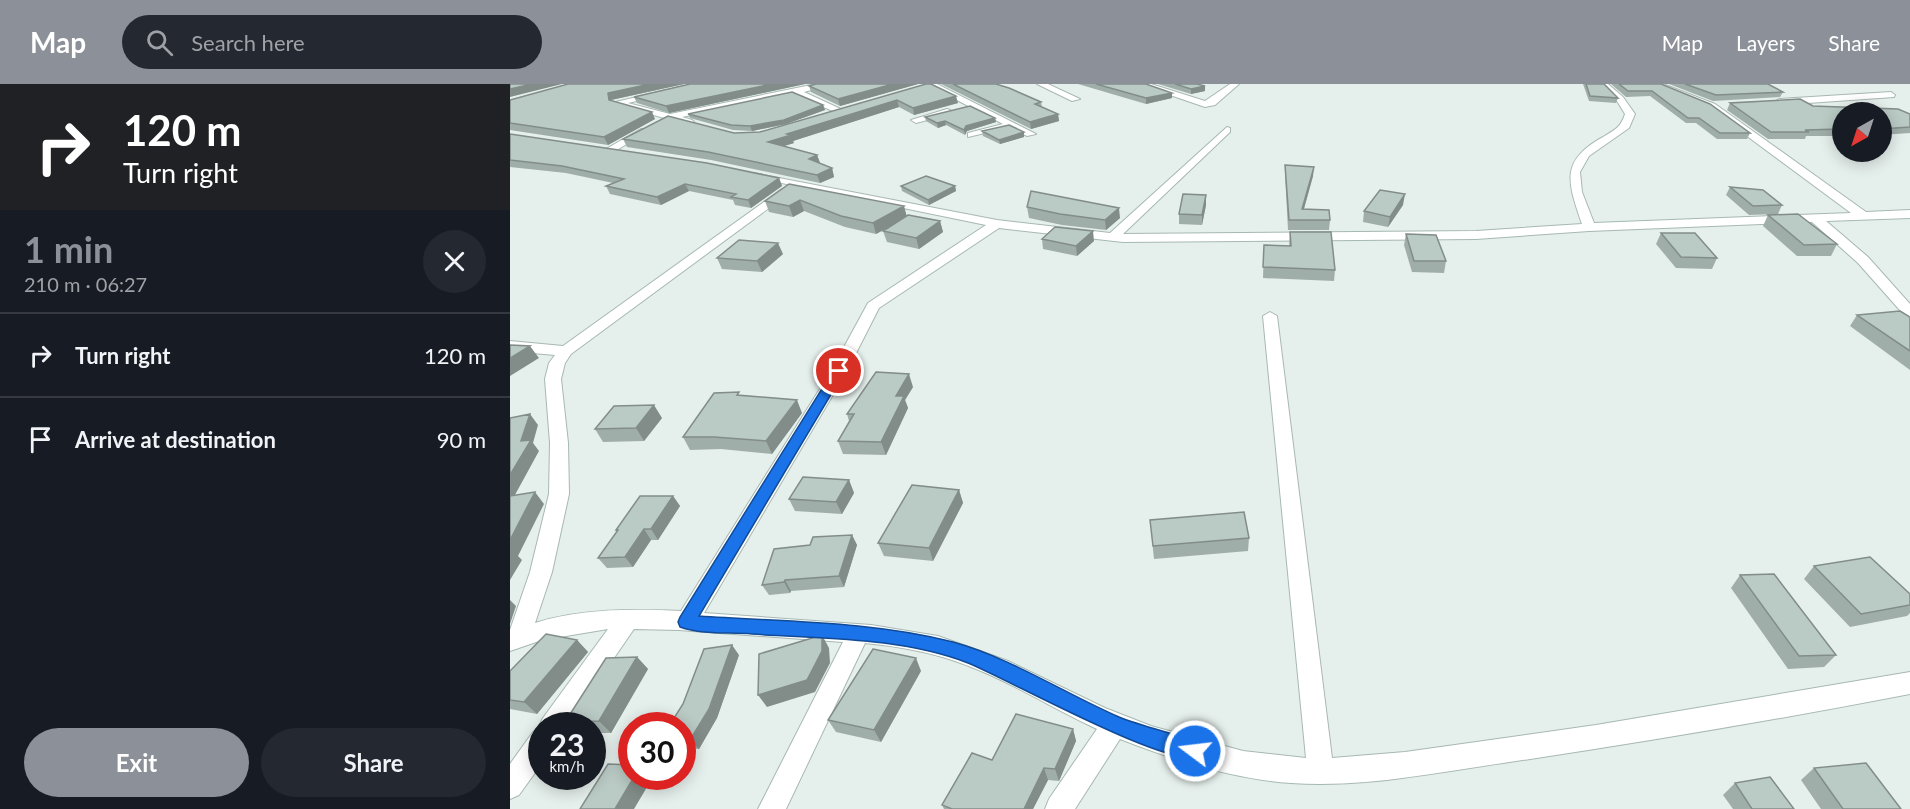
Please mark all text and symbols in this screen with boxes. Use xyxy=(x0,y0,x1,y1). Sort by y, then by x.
search box xyxy=(122,15,542,69)
text: Map xyxy=(30,25,86,59)
icon: search xyxy=(143,26,176,59)
text: Search here xyxy=(191,29,305,56)
text: Map xyxy=(1662,30,1703,55)
text: Layers xyxy=(1736,30,1795,55)
text: Share xyxy=(1828,30,1880,55)
north arrow xyxy=(1832,102,1892,162)
map controls xyxy=(1832,102,1892,162)
text: 120 m xyxy=(123,105,241,155)
icon: right xyxy=(24,108,102,186)
text: Turn right xyxy=(123,156,238,189)
text: 1 min xyxy=(24,227,113,271)
button: close xyxy=(423,230,486,293)
text: 210 m · 06:27 xyxy=(24,272,147,296)
icon: right xyxy=(24,339,57,372)
text: Turn right xyxy=(75,342,170,369)
text: 120 m xyxy=(424,342,486,369)
pin xyxy=(813,345,864,396)
icon: arrive xyxy=(822,354,855,387)
icon: arrive xyxy=(24,423,57,456)
text: Arrive at destination xyxy=(75,426,276,453)
text: 90 m xyxy=(437,426,486,453)
speed limit sign: 30 xyxy=(618,712,696,790)
position arrow xyxy=(1163,719,1227,783)
text: 23 xyxy=(550,726,584,762)
button: Exit xyxy=(24,728,249,797)
button: Share xyxy=(261,728,486,797)
text: km/h xyxy=(549,757,585,775)

